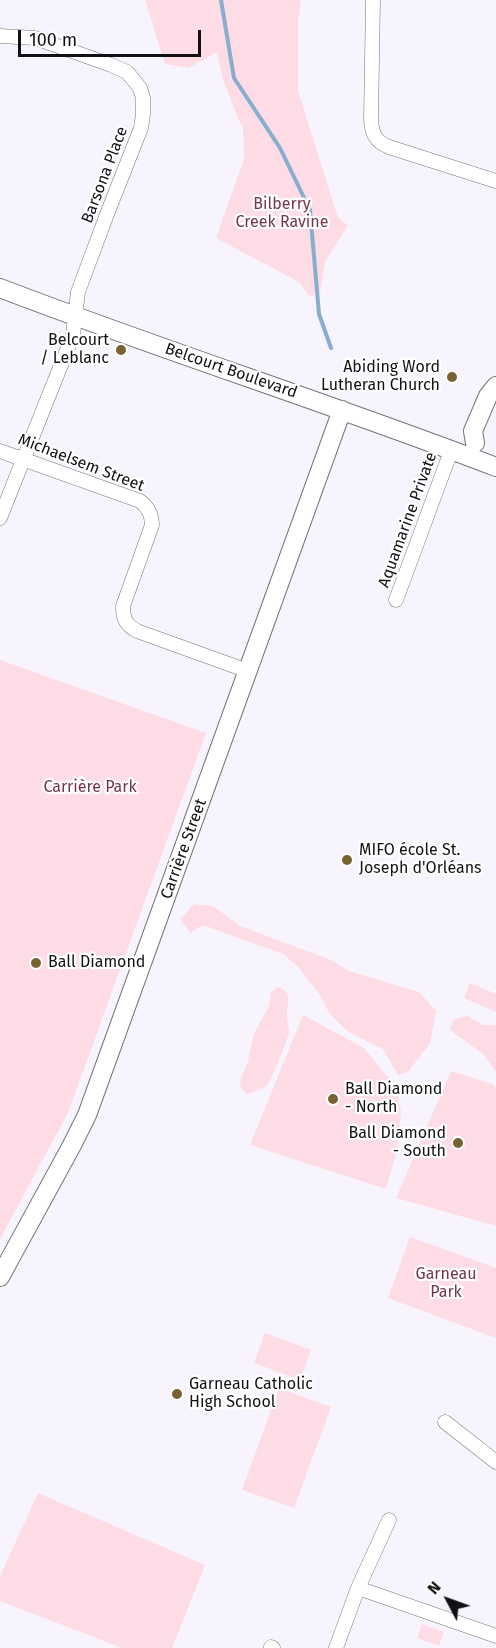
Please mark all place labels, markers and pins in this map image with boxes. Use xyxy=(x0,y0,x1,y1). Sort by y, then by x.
place label: Belcourt / Leblanc xyxy=(40,331,109,369)
marker: Belcourt / Leblanc xyxy=(114,343,128,357)
place label: Abiding Word Lutheran Church xyxy=(321,358,440,396)
marker: Abiding Word Lutheran Church xyxy=(445,370,459,384)
place label: MIFO école St. Joseph d'Orléans xyxy=(359,841,482,879)
marker: MIFO école St. Joseph d'Orléans xyxy=(340,853,354,867)
place label: Ball Diamond xyxy=(48,953,145,973)
marker: Ball Diamond xyxy=(29,956,43,970)
place label: Ball Diamond - North xyxy=(345,1080,442,1118)
marker: Ball Diamond - North xyxy=(326,1092,340,1106)
place label: Ball Diamond - South xyxy=(349,1124,446,1162)
marker: Ball Diamond - South xyxy=(451,1136,465,1150)
place label: Garneau Catholic High School xyxy=(189,1375,313,1413)
marker: Garneau Catholic High School xyxy=(170,1387,184,1401)

